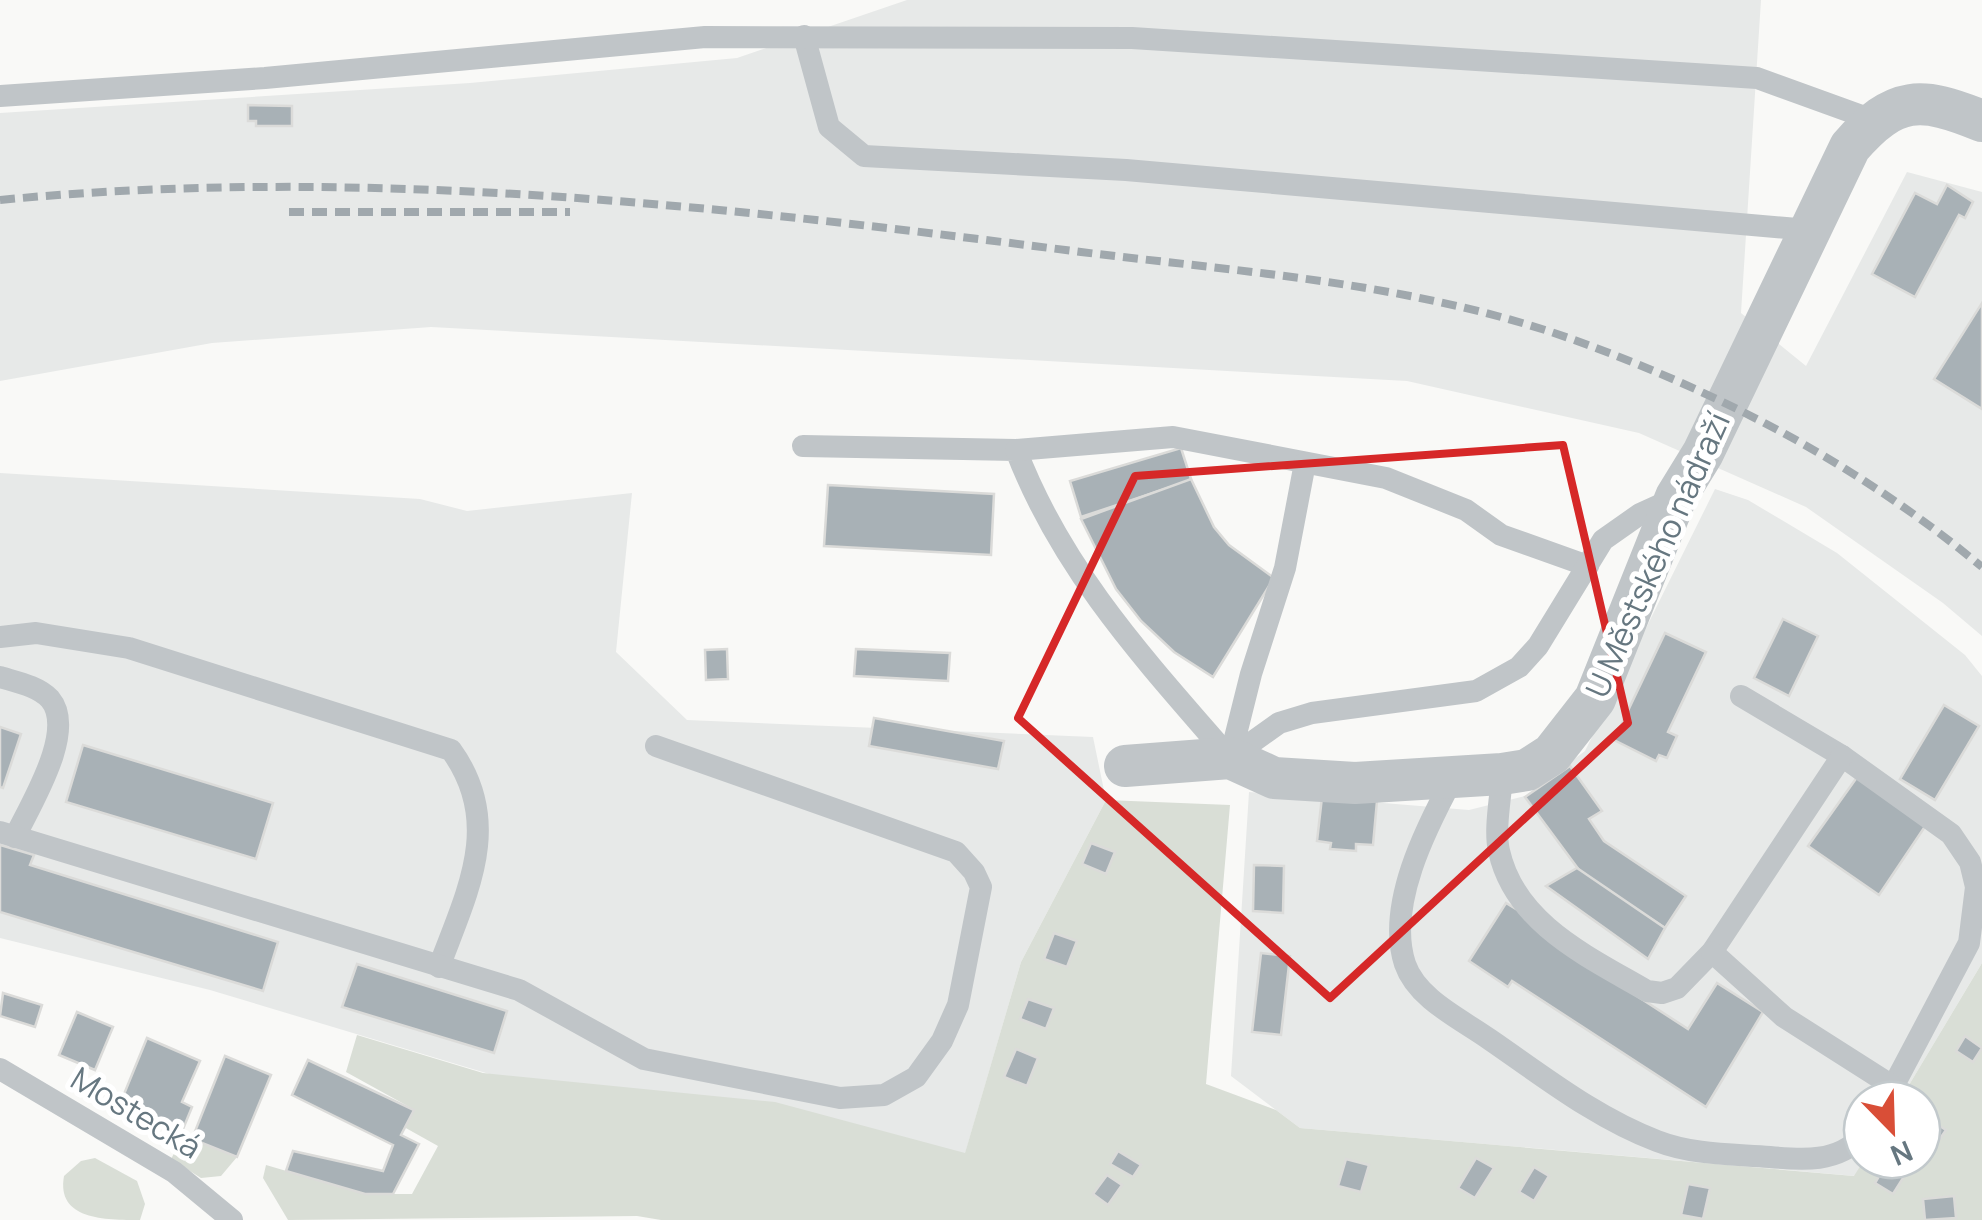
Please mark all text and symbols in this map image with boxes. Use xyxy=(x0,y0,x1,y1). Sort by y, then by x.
street label: U Městského nádraží xyxy=(1574,405,1740,704)
street label: Mostecká xyxy=(63,1056,210,1168)
north arrow xyxy=(1842,1080,1942,1180)
text: N xyxy=(1885,1133,1919,1175)

